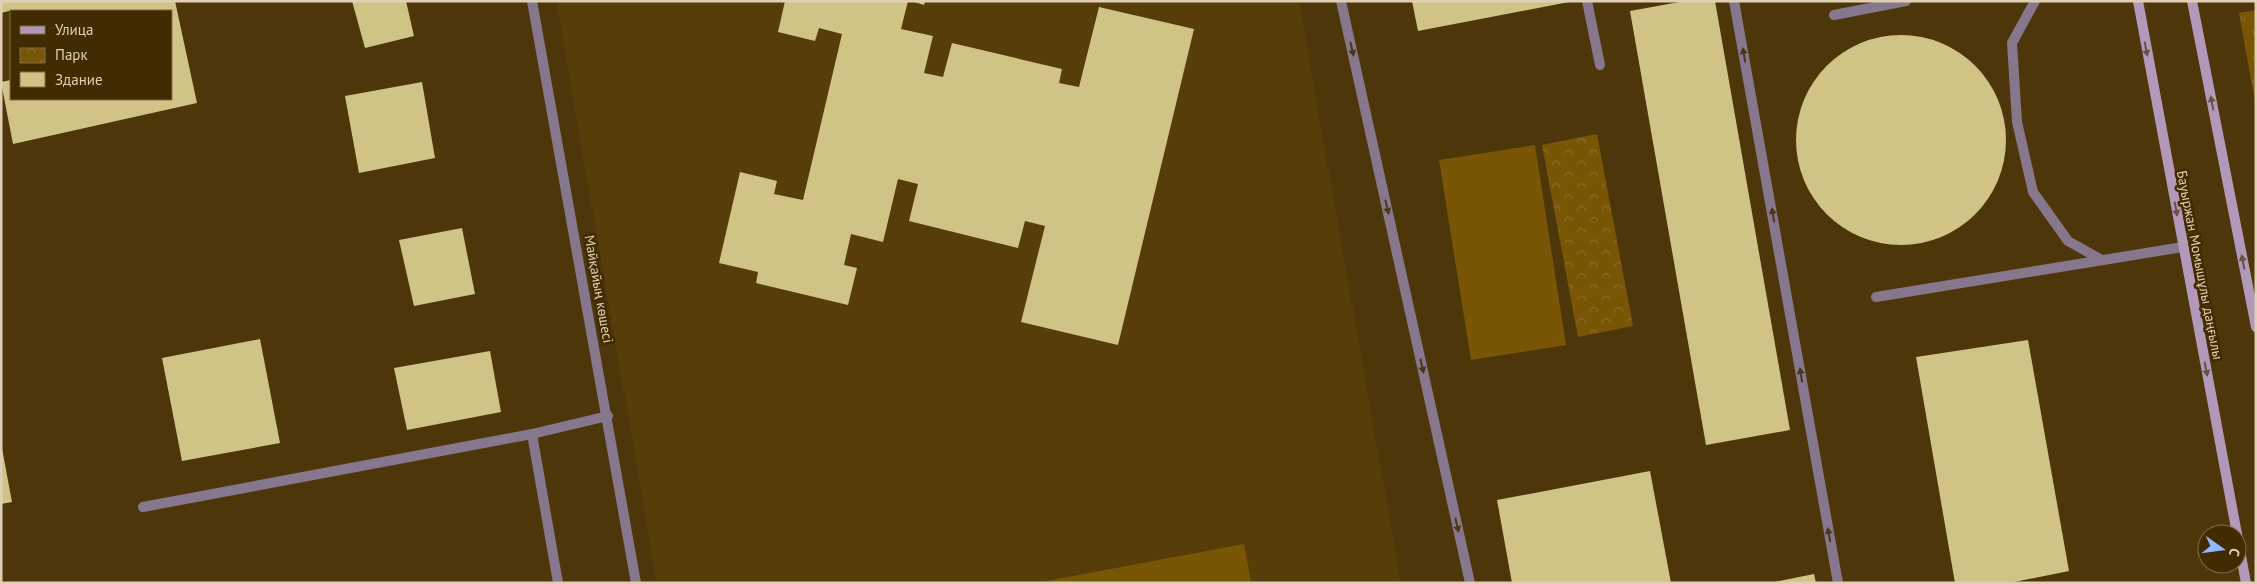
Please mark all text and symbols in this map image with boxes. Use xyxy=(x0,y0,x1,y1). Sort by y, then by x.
legend xyxy=(10,10,172,100)
text: Улица xyxy=(55,20,93,39)
one-way arrow xyxy=(1348,41,1356,56)
one-way arrow xyxy=(2143,42,2151,58)
text: Парк xyxy=(55,45,88,64)
one-way arrow xyxy=(1739,46,1747,62)
text: Здание xyxy=(55,70,103,89)
one-way arrow xyxy=(2208,94,2216,110)
street label: Бауыржан Момышұлы даңғылы xyxy=(2173,169,2227,361)
one-way arrow xyxy=(1383,200,1391,215)
one-way arrow xyxy=(2172,201,2180,217)
one-way arrow xyxy=(1768,206,1776,222)
street label: Майқайың көшесі xyxy=(581,234,617,344)
one-way arrow xyxy=(2239,254,2247,270)
one-way arrow xyxy=(1418,359,1426,374)
one-way arrow xyxy=(2202,361,2210,377)
one-way arrow xyxy=(1796,366,1804,382)
one-way arrow xyxy=(1453,517,1461,532)
north arrow xyxy=(2197,524,2247,574)
one-way arrow xyxy=(1825,526,1833,542)
text: С xyxy=(2225,546,2244,558)

